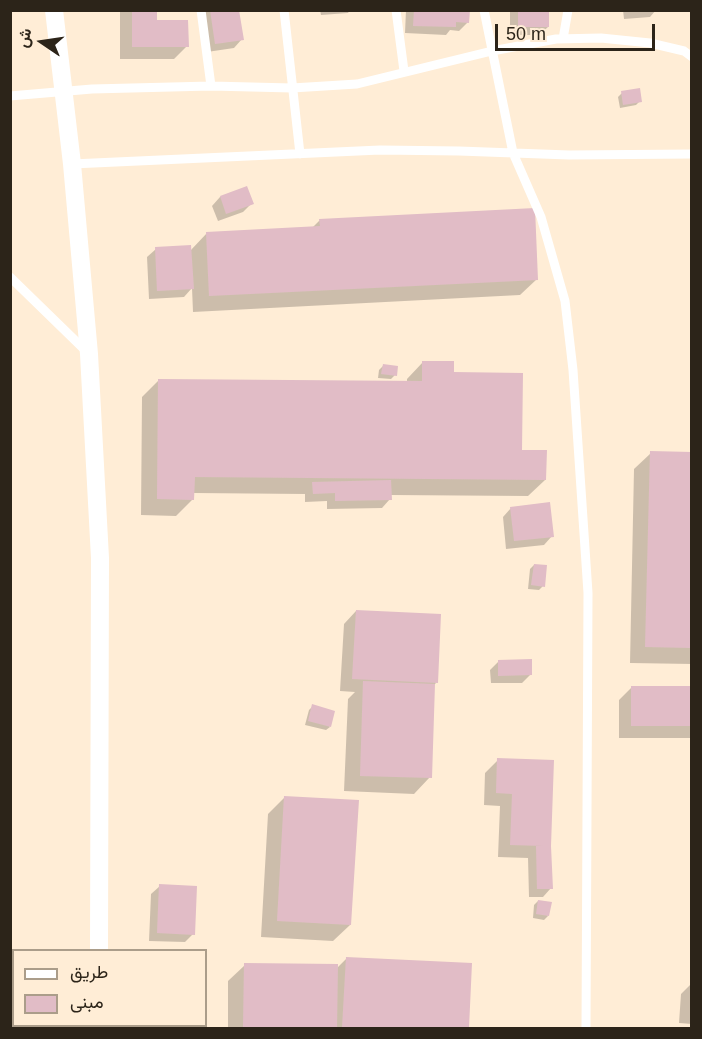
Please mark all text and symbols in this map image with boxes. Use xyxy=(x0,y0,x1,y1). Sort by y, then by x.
north arrow xyxy=(12,12,72,72)
scale bar xyxy=(498,12,658,50)
text: 50 m xyxy=(506,24,546,44)
text: ش xyxy=(14,27,34,49)
legend xyxy=(12,949,207,1027)
text: طريق xyxy=(70,962,108,982)
text: مبنى xyxy=(70,992,104,1012)

